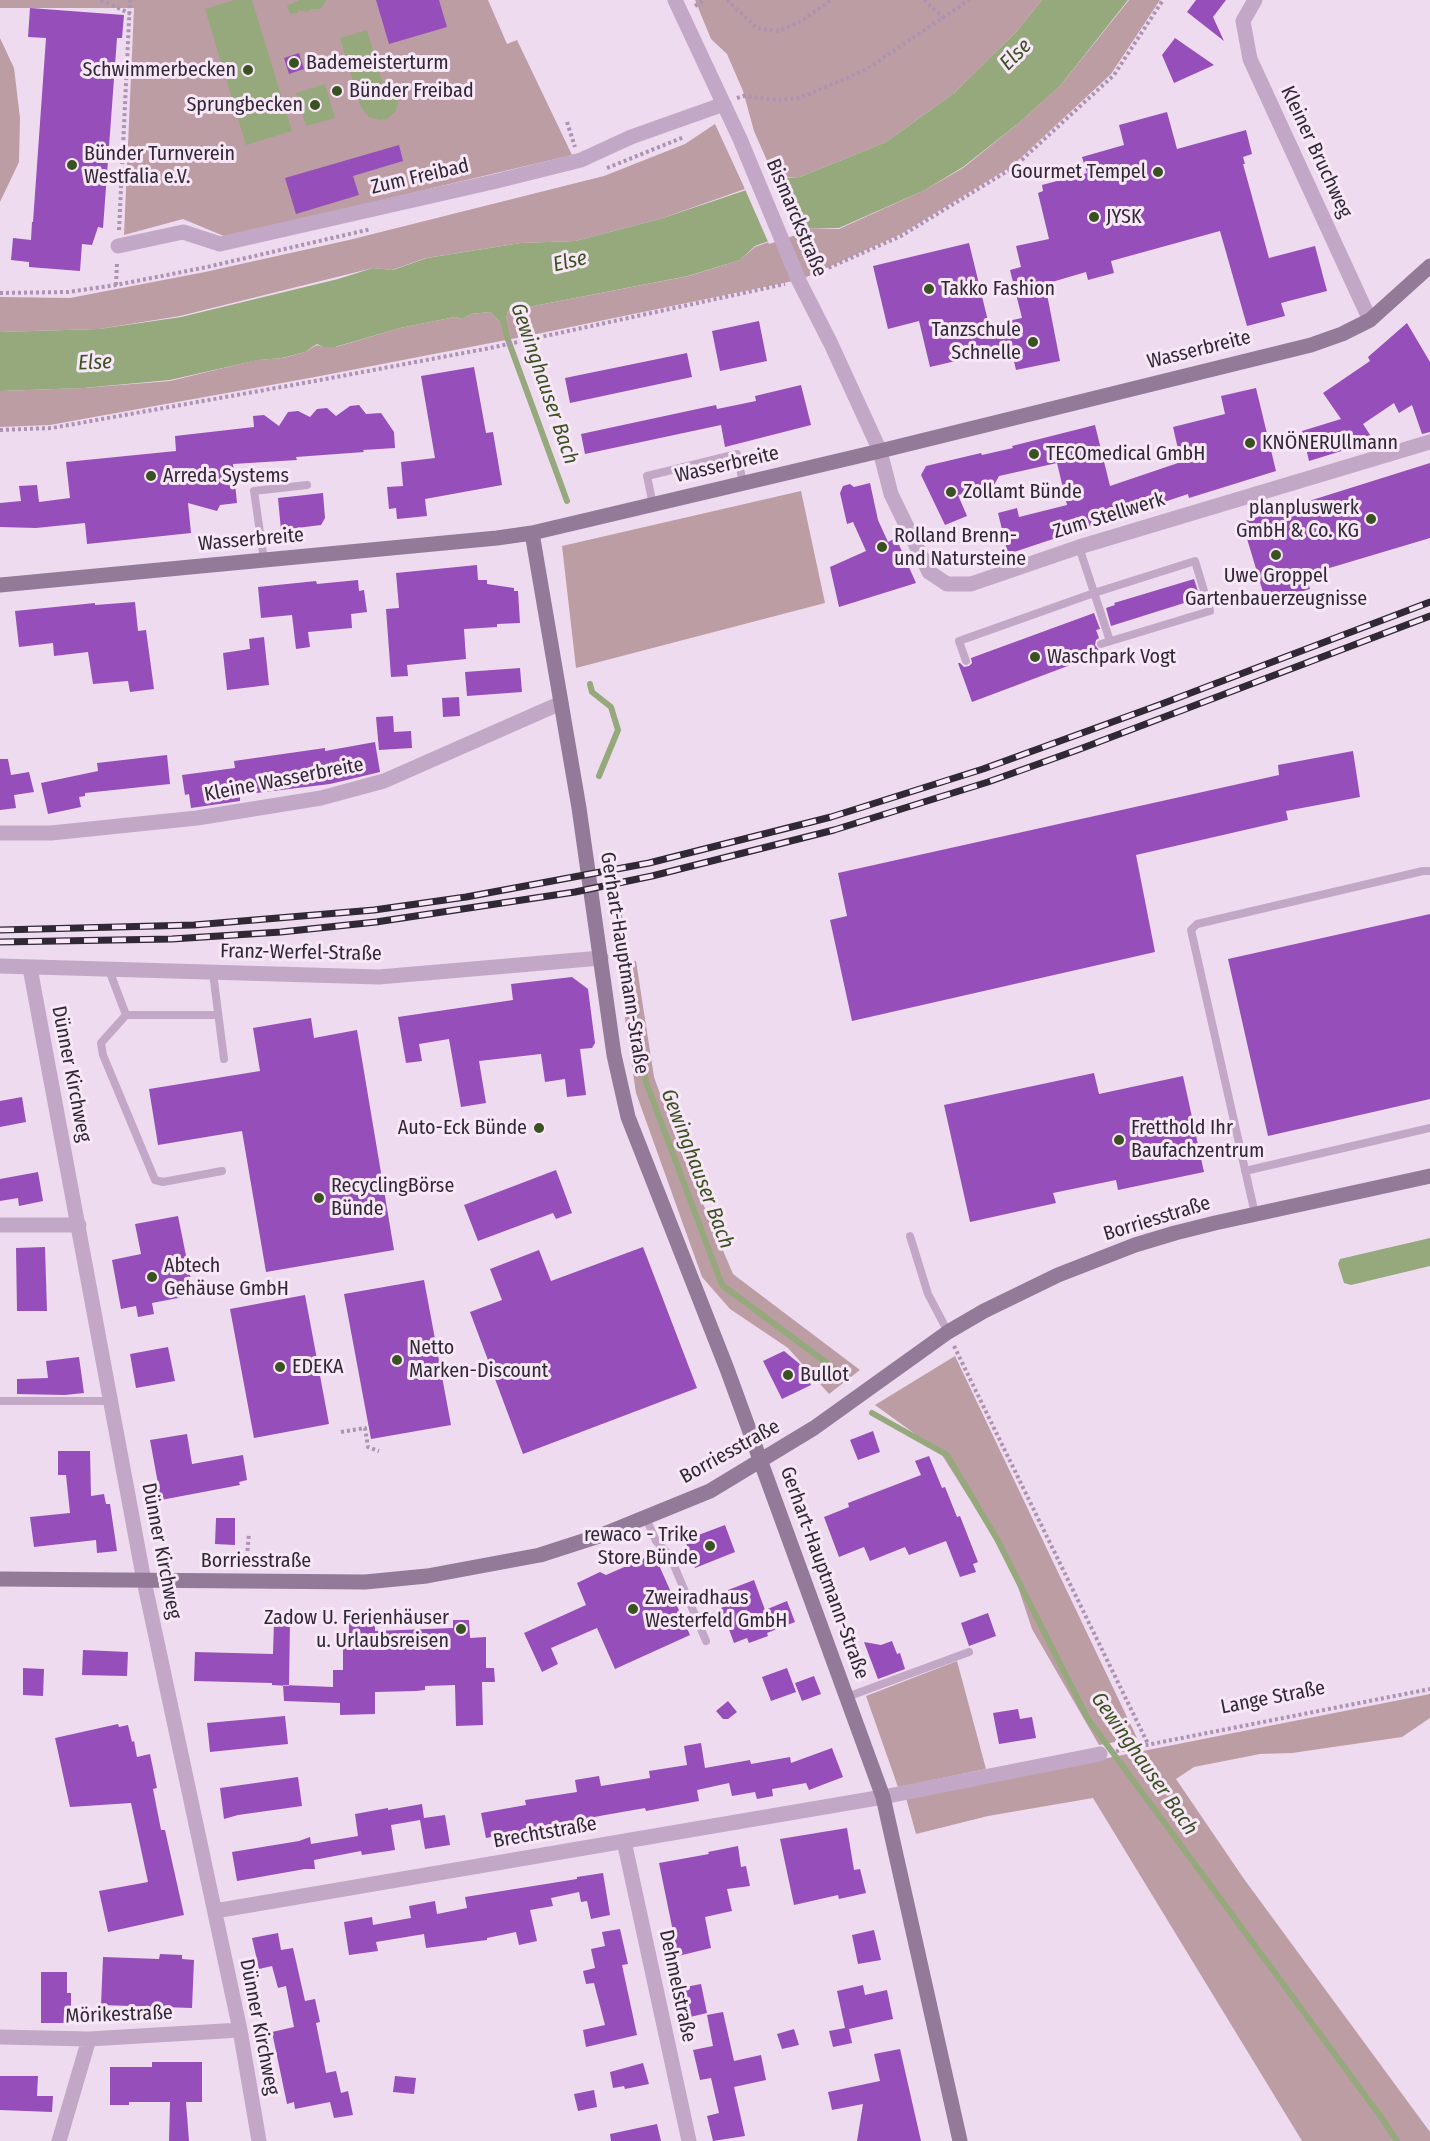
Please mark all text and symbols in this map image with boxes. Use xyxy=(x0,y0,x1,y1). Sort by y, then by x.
water label: Else xyxy=(995,34,1037,76)
place label: Bademeisterturm xyxy=(306,51,449,75)
marker: Bademeisterturm xyxy=(287,56,301,70)
place label: Schwimmerbecken xyxy=(83,58,236,82)
marker: Schwimmerbecken xyxy=(241,63,255,77)
place label: Bünder Freibad xyxy=(349,79,474,103)
street label: Kleiner Bruchweg xyxy=(1275,82,1357,222)
marker: Bünder Freibad xyxy=(330,84,344,98)
place label: Sprungbecken xyxy=(186,93,303,117)
marker: Sprungbecken xyxy=(308,98,322,112)
place label: Bünder Turnverein Westfalia e.V. xyxy=(84,142,235,189)
street label: Zum Freibad xyxy=(369,154,471,200)
street label: Bismarckstraße xyxy=(760,155,832,281)
marker: Bünder Turnverein Westfalia e.V. xyxy=(65,158,79,172)
place label: Gourmet Tempel xyxy=(1011,160,1146,184)
marker: Gourmet Tempel xyxy=(1151,165,1165,179)
place label: JYSK xyxy=(1106,205,1142,229)
marker: JYSK xyxy=(1087,210,1101,224)
water label: Else xyxy=(551,246,589,278)
place label: Takko Fashion xyxy=(941,277,1055,301)
marker: Takko Fashion xyxy=(922,282,936,296)
water label: Gewinghauser Bach xyxy=(505,300,583,468)
place label: Tanzschule Schnelle xyxy=(931,318,1021,365)
street label: Wasserbreite xyxy=(1145,326,1253,374)
marker: Tanzschule Schnelle xyxy=(1026,335,1040,349)
water label: Else xyxy=(77,350,113,376)
place label: KNÖNERUllmann xyxy=(1262,431,1398,455)
marker: KNÖNERUllmann xyxy=(1243,436,1257,450)
street label: Wasserbreite xyxy=(673,441,781,489)
place label: TECOmedical GmbH xyxy=(1046,442,1205,466)
marker: TECOmedical GmbH xyxy=(1027,447,1041,461)
place label: Arreda Systems xyxy=(163,464,289,488)
marker: Arreda Systems xyxy=(144,469,158,483)
place label: Zollamt Bünde xyxy=(963,480,1082,504)
marker: Zollamt Bünde xyxy=(944,485,958,499)
street label: Zum Stellwerk xyxy=(1050,488,1168,544)
place label: planpluswerk GmbH & Co. KG xyxy=(1236,496,1359,543)
marker: planpluswerk GmbH & Co. KG xyxy=(1364,512,1378,526)
street label: Wasserbreite xyxy=(197,523,305,557)
place label: Rolland Brenn- und Natursteine xyxy=(894,524,1026,571)
marker: Rolland Brenn- und Natursteine xyxy=(875,540,889,554)
marker: Uwe Groppel Gartenbauerzeugnisse xyxy=(1269,548,1283,562)
place label: Uwe Groppel Gartenbauerzeugnisse xyxy=(1185,564,1367,611)
place label: Waschpark Vogt xyxy=(1047,645,1176,669)
marker: Waschpark Vogt xyxy=(1028,650,1042,664)
street label: Kleine Wasserbreite xyxy=(202,753,366,807)
street label: Gerhart-Hauptmann-Straße xyxy=(595,850,653,1076)
street label: Franz-Werfel-Straße xyxy=(220,940,382,966)
street label: Dünner Kirchweg xyxy=(46,1004,96,1144)
water label: Gewinghauser Bach xyxy=(655,1086,739,1252)
place label: Auto-Eck Bünde xyxy=(398,1116,527,1140)
place label: Fretthold Ihr Baufachzentrum xyxy=(1131,1116,1264,1163)
marker: Auto-Eck Bünde xyxy=(532,1121,546,1135)
marker: Fretthold Ihr Baufachzentrum xyxy=(1112,1133,1126,1147)
place label: RecyclingBörse Bünde xyxy=(331,1174,454,1221)
marker: RecyclingBörse Bünde xyxy=(312,1191,326,1205)
street label: Borriesstraße xyxy=(1101,1191,1213,1247)
place label: Abtech Gehäuse GmbH xyxy=(164,1254,289,1301)
marker: Abtech Gehäuse GmbH xyxy=(145,1270,159,1284)
place label: Netto Marken-Discount xyxy=(409,1336,548,1383)
marker: Netto Marken-Discount xyxy=(390,1353,404,1367)
place label: EDEKA xyxy=(292,1355,343,1379)
marker: EDEKA xyxy=(273,1360,287,1374)
place label: Bullot xyxy=(800,1363,849,1387)
marker: Bullot xyxy=(781,1368,795,1382)
street label: Borriesstraße xyxy=(676,1415,784,1489)
street label: Gerhart-Hauptmann-Straße xyxy=(774,1463,874,1683)
street label: Dünner Kirchweg xyxy=(136,1481,186,1621)
place label: rewaco - Trike Store Bünde xyxy=(584,1523,698,1570)
marker: rewaco - Trike Store Bünde xyxy=(703,1539,717,1553)
street label: Borriesstraße xyxy=(201,1549,311,1573)
place label: Zweiradhaus Westerfeld GmbH xyxy=(645,1586,787,1633)
marker: Zweiradhaus Westerfeld GmbH xyxy=(626,1602,640,1616)
place label: Zadow U. Ferienhäuser u. Urlaubsreisen xyxy=(264,1606,449,1653)
marker: Zadow U. Ferienhäuser u. Urlaubsreisen xyxy=(454,1622,468,1636)
street label: Lange Straße xyxy=(1219,1676,1327,1720)
water label: Gewinghauser Bach xyxy=(1085,1688,1203,1840)
street label: Brechtstraße xyxy=(491,1812,599,1854)
street label: Dehmelstraße xyxy=(653,1928,701,2044)
street label: Dünner Kirchweg xyxy=(234,1957,284,2097)
street label: Mörikestraße xyxy=(65,2001,173,2029)

